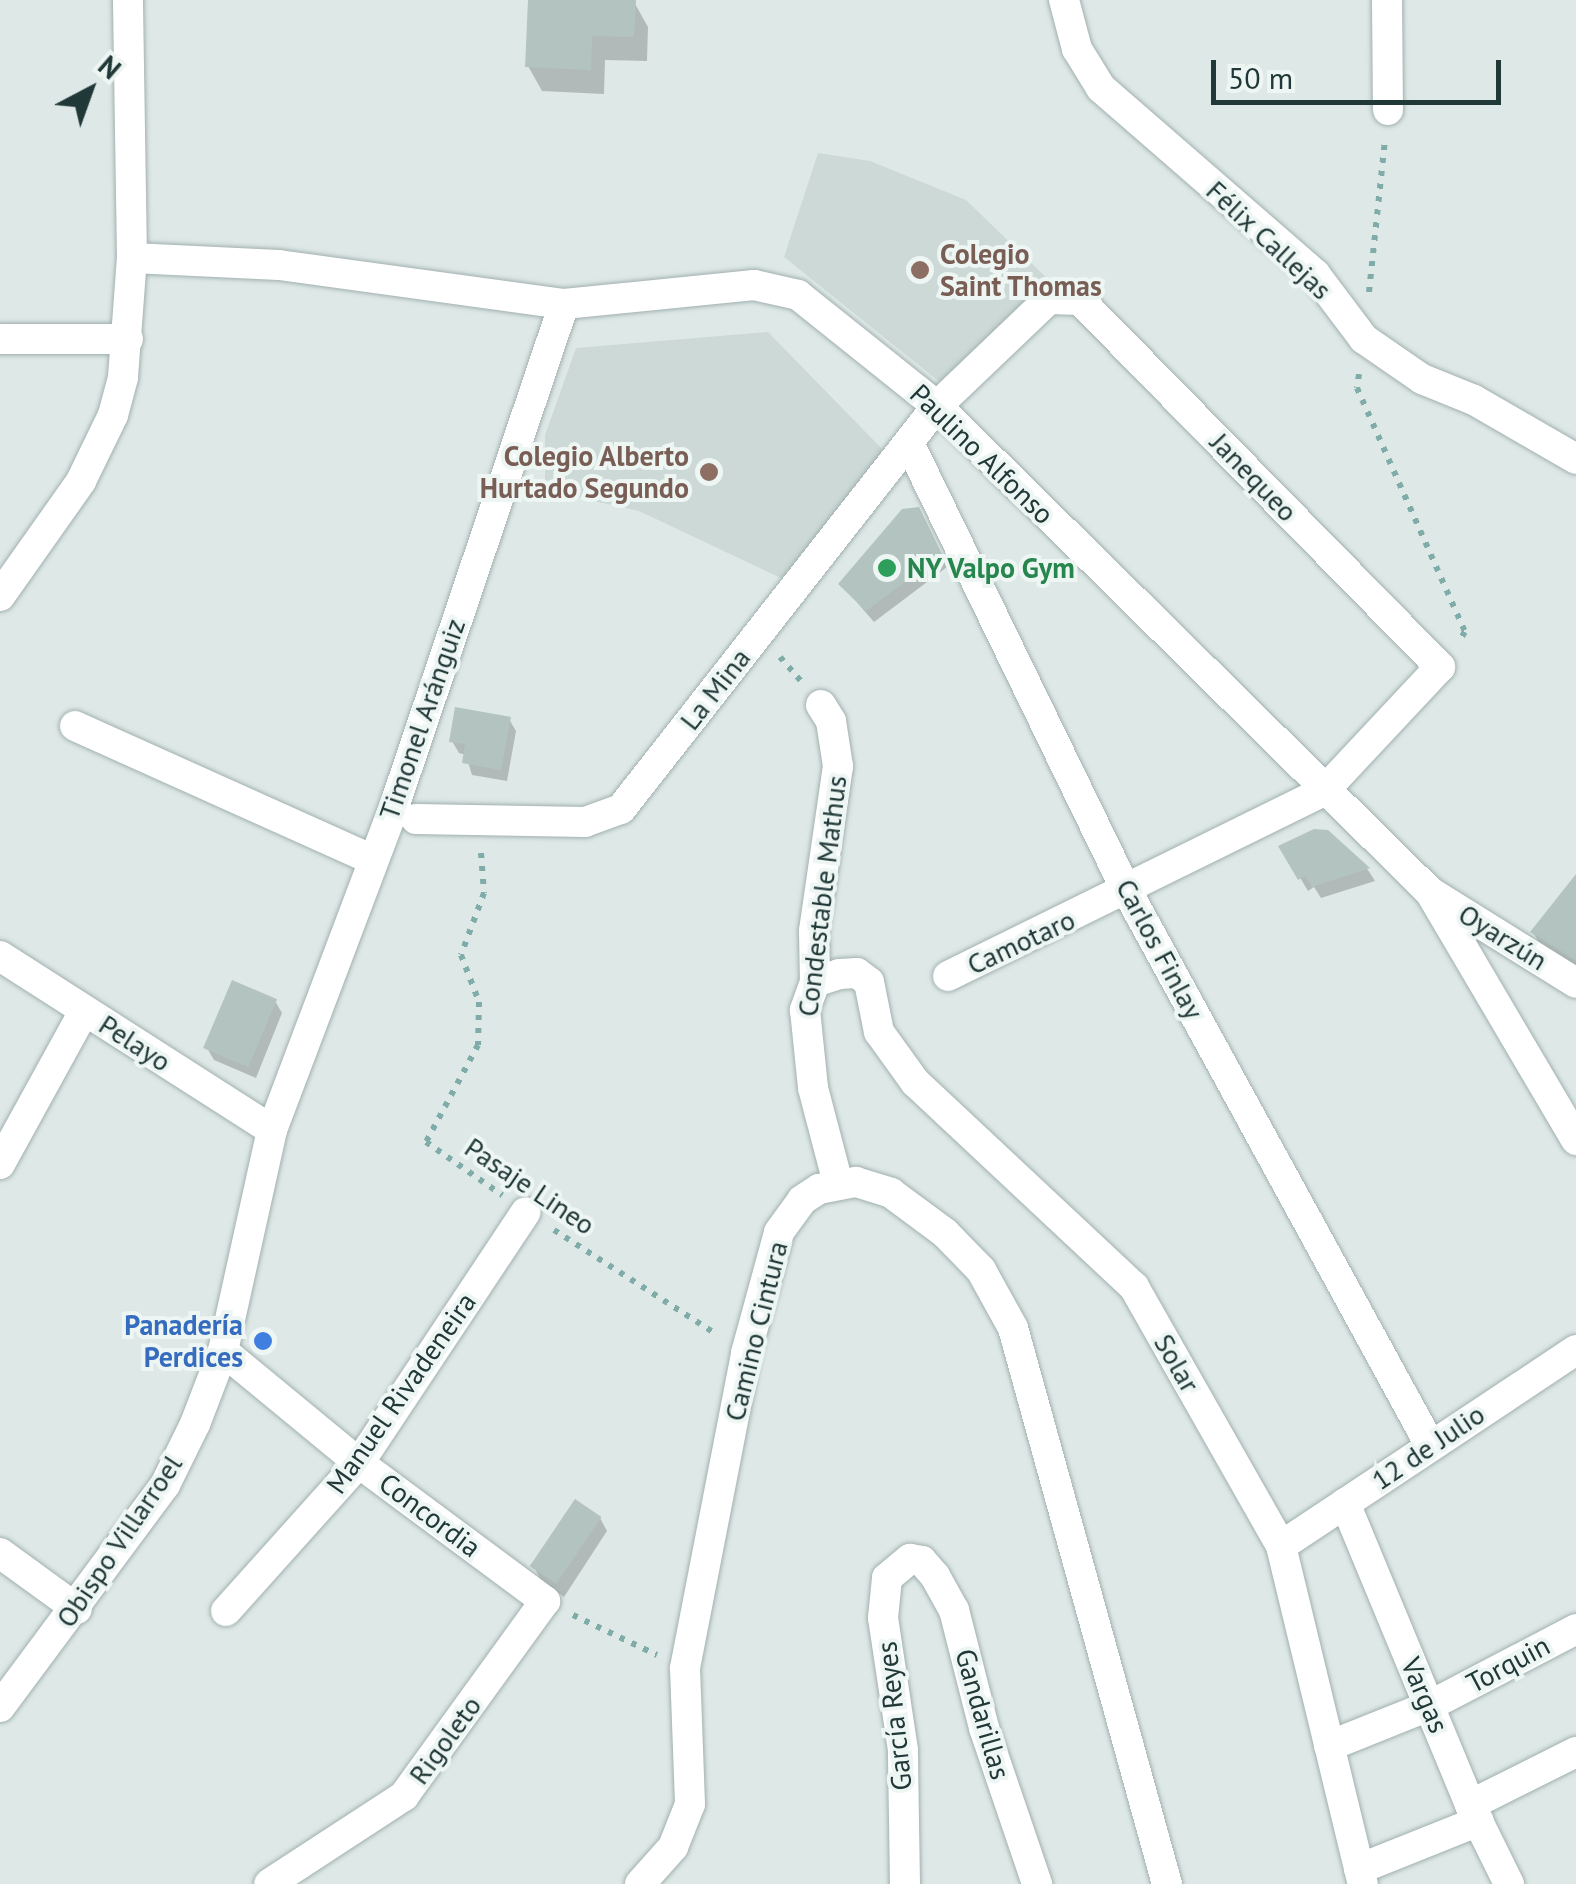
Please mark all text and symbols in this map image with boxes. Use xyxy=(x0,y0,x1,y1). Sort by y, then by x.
north arrow xyxy=(40,40,140,140)
scale bar xyxy=(1216,40,1506,102)
text: N xyxy=(91,47,129,87)
text: 50 m xyxy=(1228,58,1293,97)
street label: Félix Callejas xyxy=(1199,173,1339,307)
place label: Colegio Saint Thomas xyxy=(940,237,1103,303)
marker: Colegio Saint Thomas xyxy=(909,259,931,281)
street label: Paulino Alfonso xyxy=(903,377,1061,531)
street label: Janequeo xyxy=(1204,426,1304,528)
place label: Colegio Alberto Hurtado Segundo xyxy=(480,439,689,505)
marker: Colegio Alberto Hurtado Segundo xyxy=(698,461,720,483)
place label: NY Valpo Gym xyxy=(907,551,1077,585)
marker: NY Valpo Gym xyxy=(876,557,898,579)
street label: Timonel Aránguiz xyxy=(372,614,472,824)
street label: La Mina xyxy=(673,642,757,736)
street label: Condestable Mathus xyxy=(791,774,853,1018)
street label: Carlos Finlay xyxy=(1109,873,1211,1025)
street label: Oyarzún xyxy=(1453,897,1553,977)
street label: Camotaro xyxy=(962,902,1080,982)
street label: Pelayo xyxy=(93,1007,177,1079)
street label: Pasaje Lineo xyxy=(459,1130,601,1242)
street label: Camino Cintura xyxy=(717,1238,795,1424)
street label: Manuel Rivadeneira xyxy=(319,1286,483,1500)
place label: Panadería Perdices xyxy=(124,1308,243,1374)
street label: Solar xyxy=(1147,1328,1207,1398)
marker: Panadería Perdices xyxy=(252,1330,274,1352)
street label: 12 de Julio xyxy=(1365,1397,1491,1497)
street label: Obispo Villarroel xyxy=(49,1448,189,1634)
street label: Concordia xyxy=(373,1466,487,1564)
street label: Torquin xyxy=(1461,1628,1555,1700)
street label: García Reyes xyxy=(869,1640,919,1792)
street label: Gandarillas xyxy=(948,1645,1018,1783)
street label: Vargas xyxy=(1394,1652,1456,1738)
street label: Rigoleto xyxy=(402,1689,488,1791)

